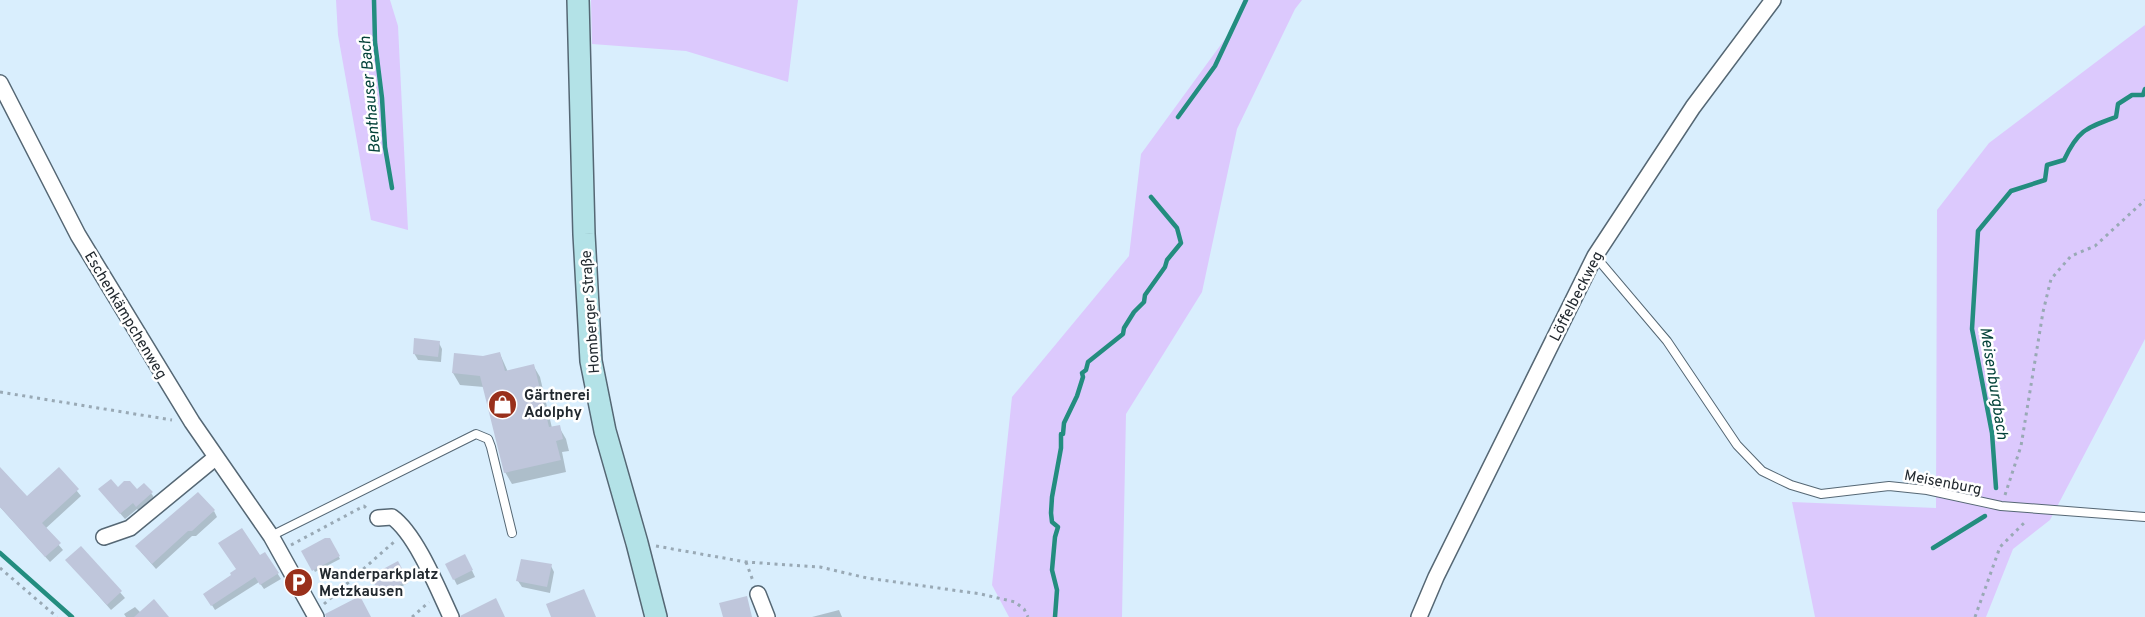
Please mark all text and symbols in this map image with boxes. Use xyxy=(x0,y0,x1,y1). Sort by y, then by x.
water label: Benthauser Bach xyxy=(356,35,386,154)
street label: Eschenkämpchenweg xyxy=(79,248,170,383)
street label: Löffelbeckweg xyxy=(1547,248,1608,345)
street label: Homberger Straße xyxy=(578,250,605,374)
water label: Meisenburgbach xyxy=(1974,326,2012,441)
place label: Gärtnerei Adolphy xyxy=(524,387,590,423)
shop icon: Gärtnerei Adolphy xyxy=(487,388,519,420)
street label: Meisenburg xyxy=(1902,467,1983,500)
place label: Wanderparkplatz Metzkausen xyxy=(319,566,438,602)
parking icon: Wanderparkplatz Metzkausen xyxy=(282,567,314,599)

